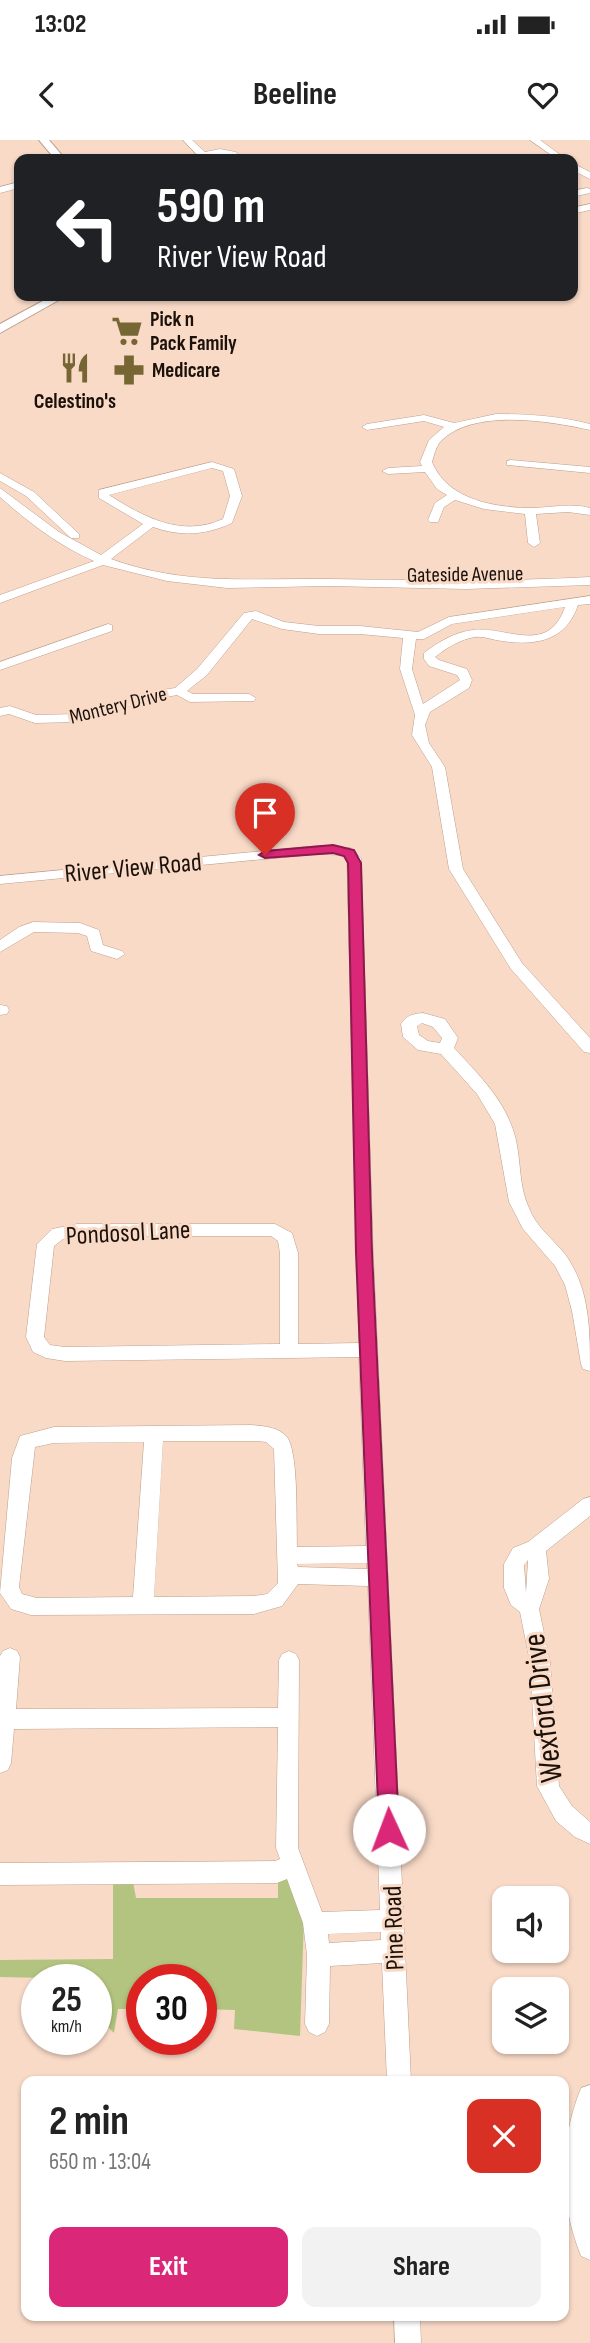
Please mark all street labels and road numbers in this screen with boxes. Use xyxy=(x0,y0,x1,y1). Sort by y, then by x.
street label: Gateside Avenue xyxy=(407,561,523,588)
street label: Montery Drive xyxy=(67,681,169,730)
street label: River View Road xyxy=(63,847,203,890)
street label: Pondosol Lane xyxy=(65,1215,191,1252)
street label: Wexford Drive xyxy=(515,1631,572,1784)
street label: Pine Road xyxy=(378,1885,411,1971)

